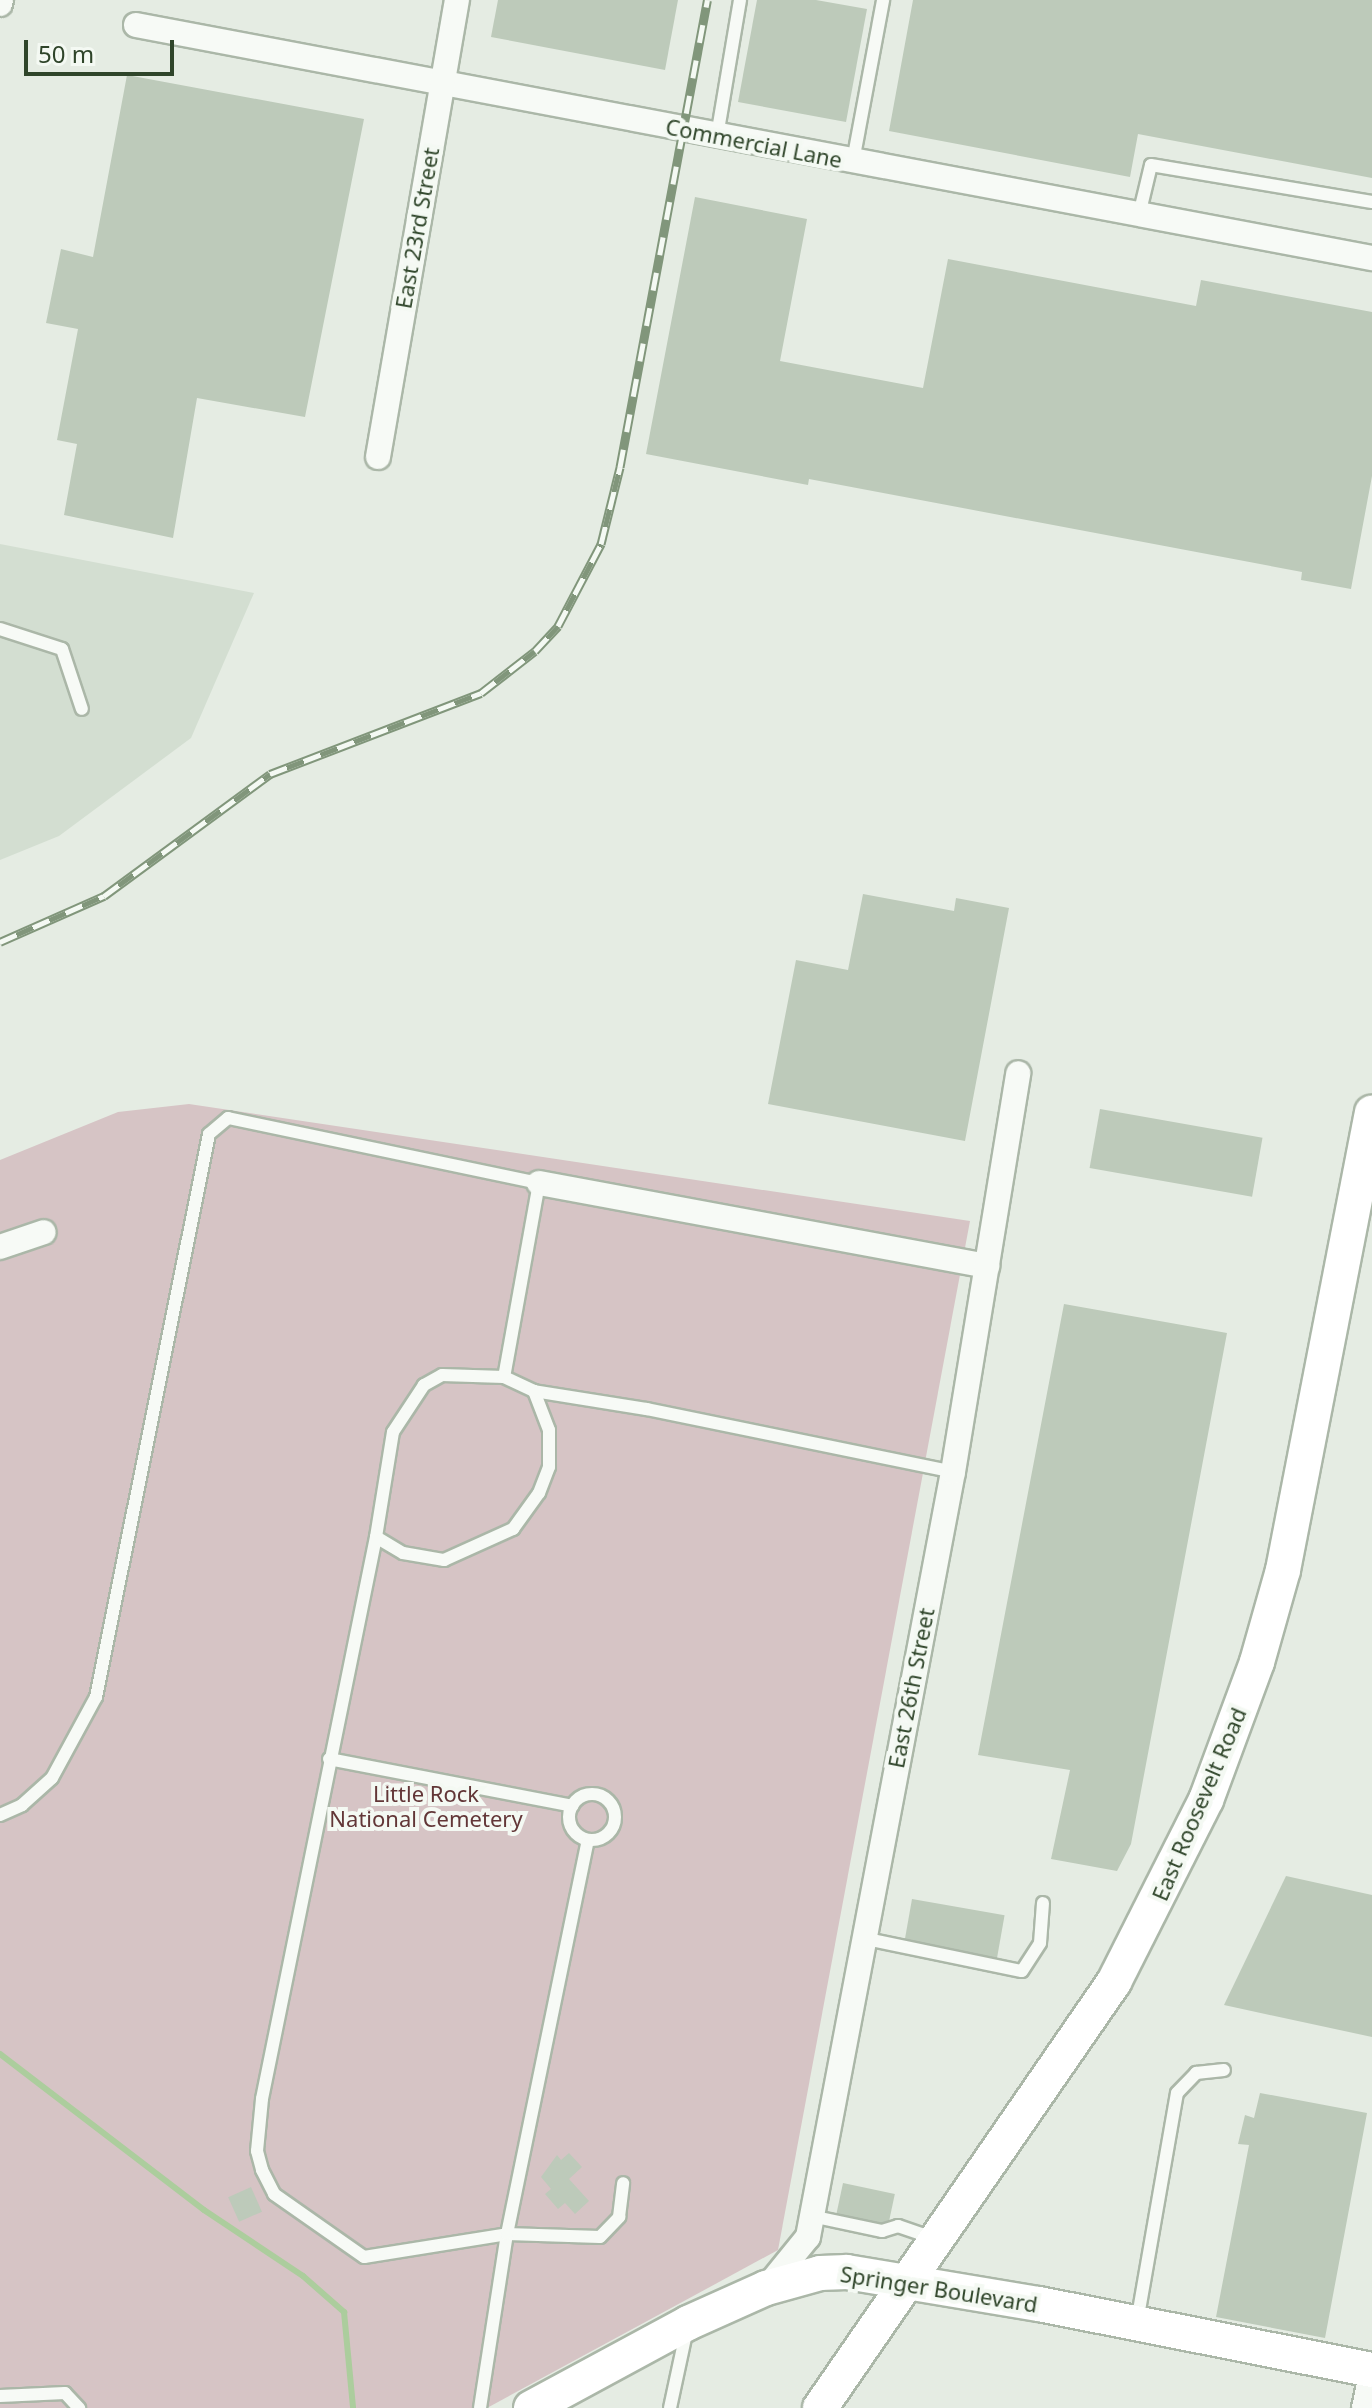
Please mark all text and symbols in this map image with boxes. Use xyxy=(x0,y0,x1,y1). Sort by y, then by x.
scale bar xyxy=(28,24,178,74)
text: 50 m xyxy=(38,37,94,70)
street label: Commercial Lane xyxy=(664,113,844,173)
street label: East 23rd Street xyxy=(390,145,444,311)
street label: East 26th Street xyxy=(883,1606,939,1770)
street label: East Roosevelt Road xyxy=(1146,1703,1252,1905)
park label: Little Rock National Cemetery xyxy=(329,1780,523,1832)
street label: Springer Boulevard xyxy=(839,2260,1039,2318)

